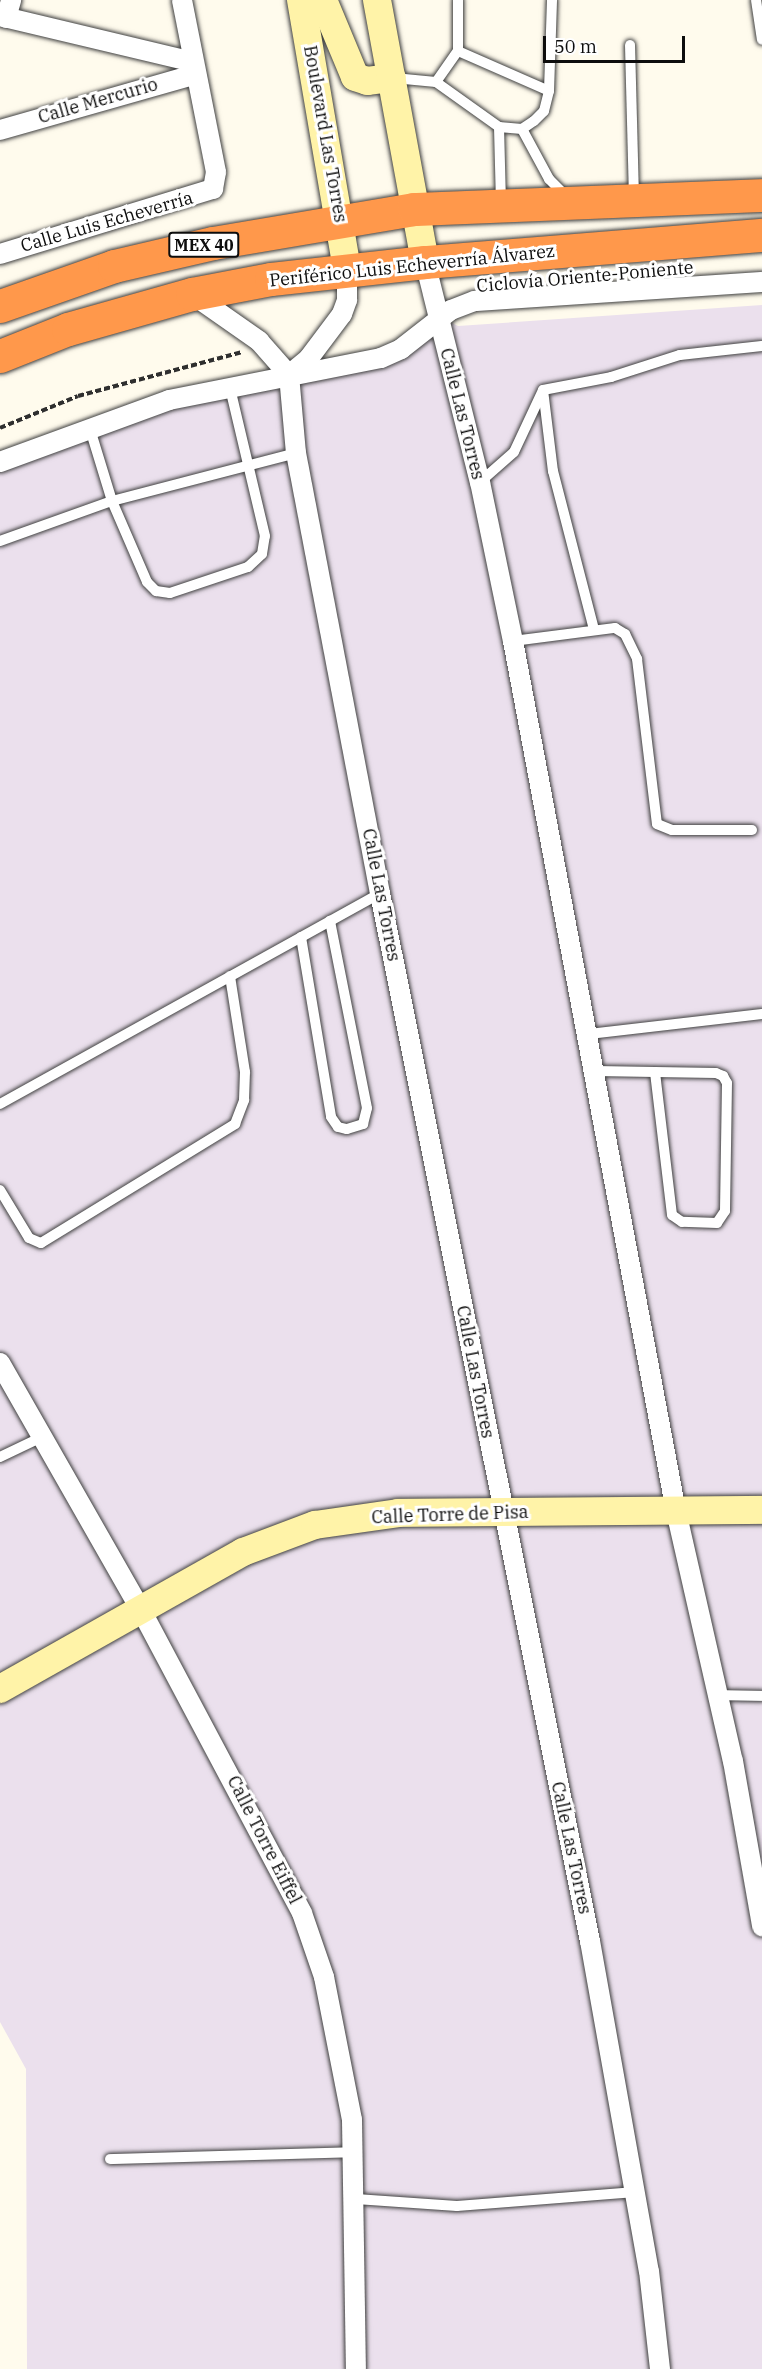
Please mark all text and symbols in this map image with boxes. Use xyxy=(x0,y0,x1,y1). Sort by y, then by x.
scale bar xyxy=(546,24,688,62)
text: 50 m xyxy=(554,35,597,58)
street label: Boulevard Las Torres xyxy=(299,44,351,224)
street label: Calle Mercurio xyxy=(36,74,160,128)
street label: Calle Luis Echeverría xyxy=(18,187,196,257)
road number: MEX 40 xyxy=(168,232,240,258)
street label: Periférico Luis Echeverría Álvarez xyxy=(268,240,556,292)
street label: Ciclovía Oriente-Poniente xyxy=(476,257,694,297)
street label: Calle Las Torres xyxy=(435,346,489,482)
street label: Calle Las Torres xyxy=(358,827,404,963)
street label: Calle Las Torres xyxy=(452,1304,498,1440)
street label: Calle Torre de Pisa xyxy=(371,1501,529,1529)
street label: Calle Torre Eiffel xyxy=(222,1772,306,1908)
street label: Calle Las Torres xyxy=(546,1780,596,1916)

